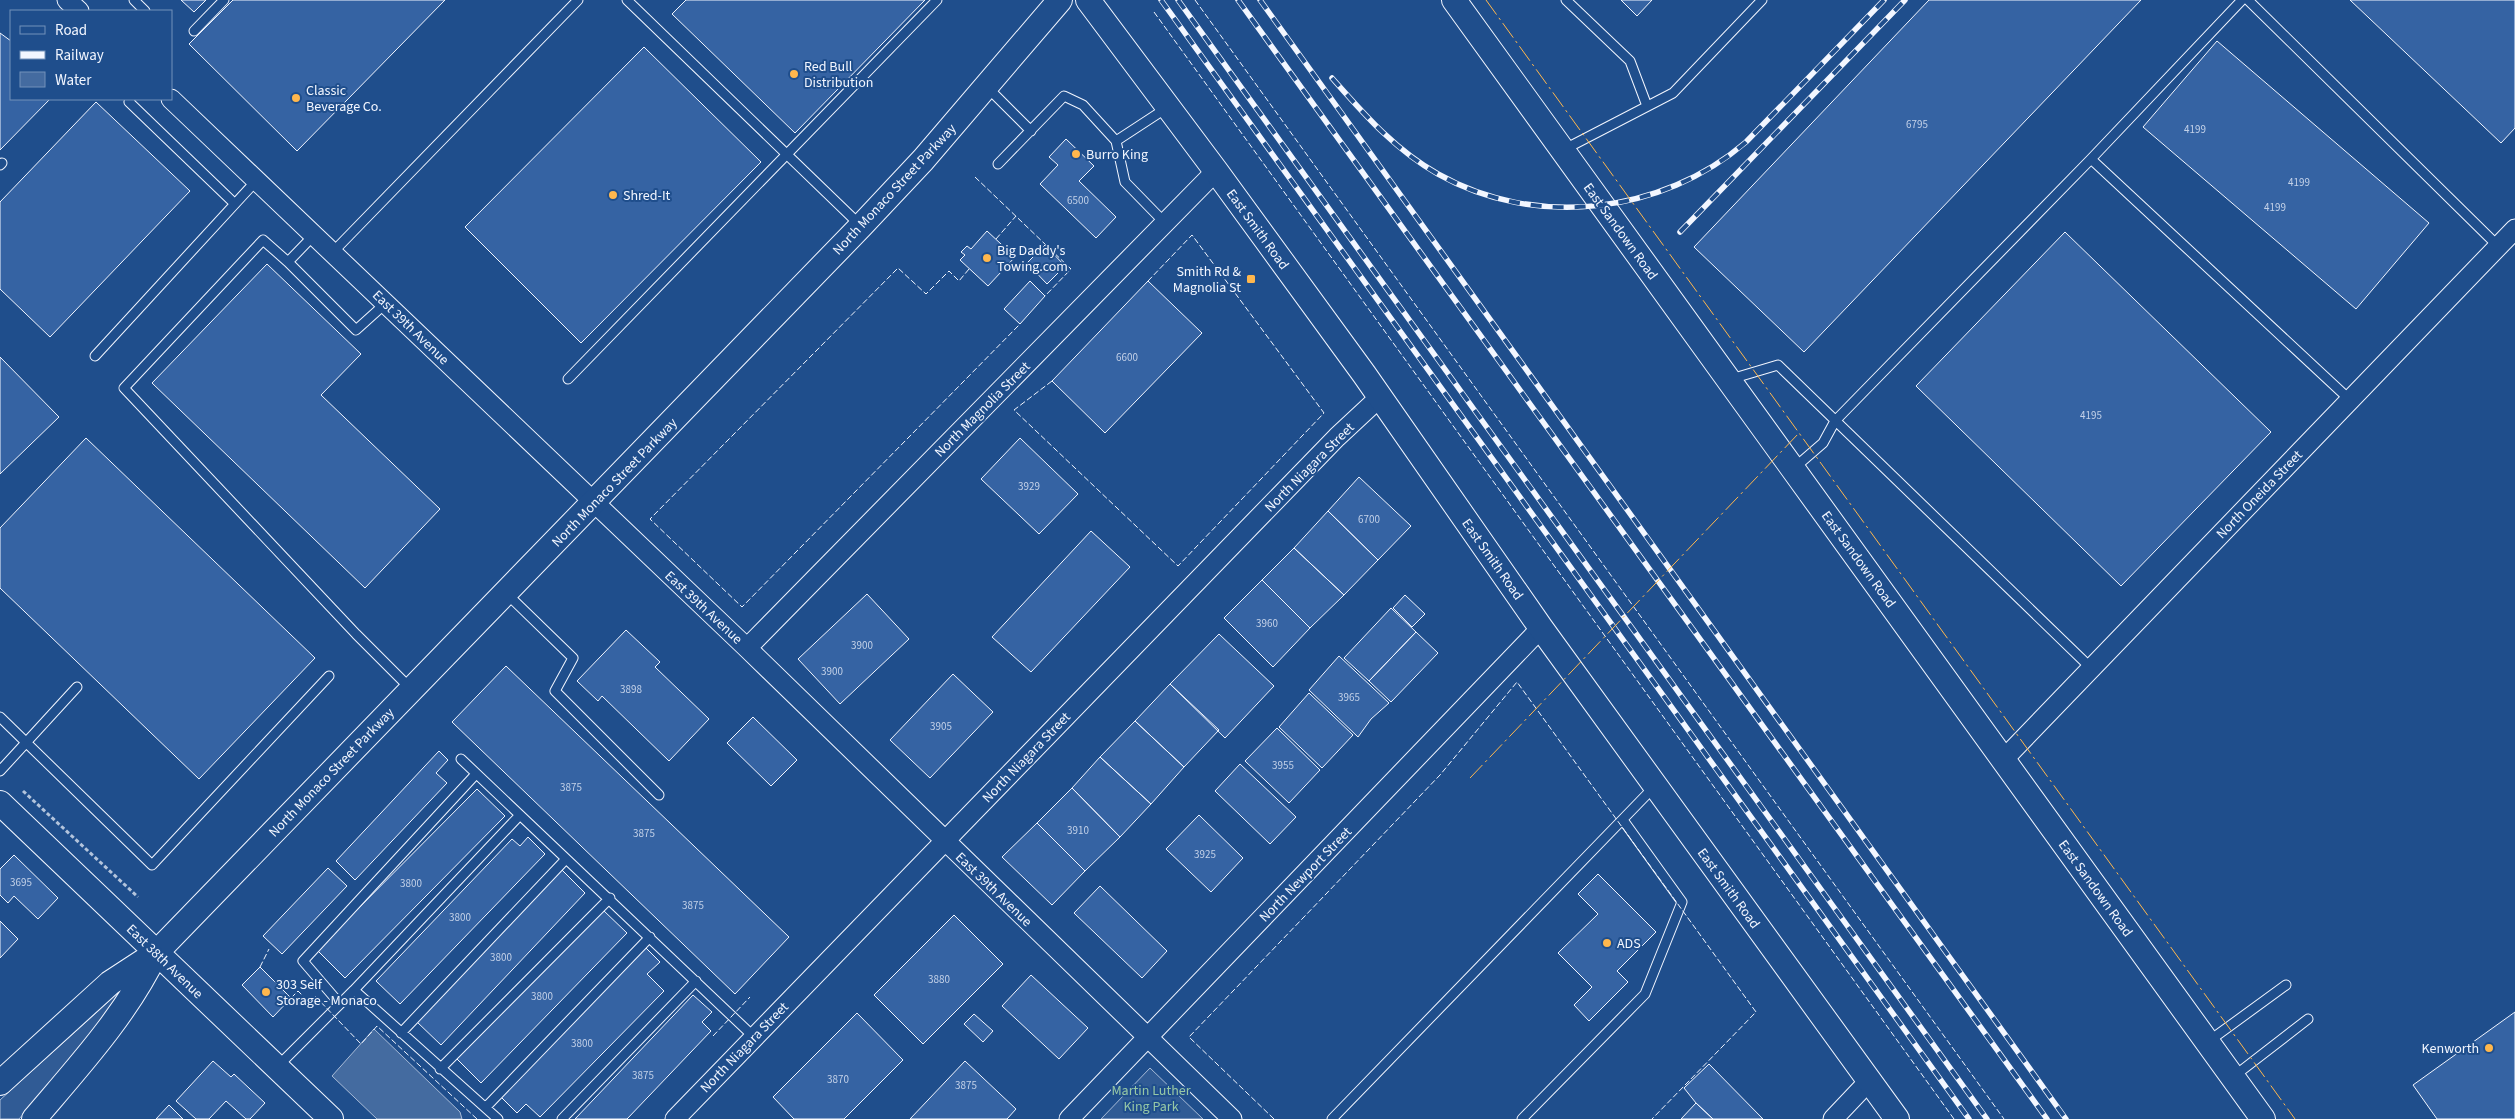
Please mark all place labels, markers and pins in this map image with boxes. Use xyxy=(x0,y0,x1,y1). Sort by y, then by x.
place label: Red Bull Distribution xyxy=(804,57,873,93)
marker: Red Bull Distribution xyxy=(788,68,800,80)
place label: Classic Beverage Co. xyxy=(306,81,382,117)
marker: Classic Beverage Co. xyxy=(290,92,302,104)
place label: Burro King xyxy=(1086,145,1148,165)
marker: Burro King xyxy=(1070,148,1082,160)
place label: Shred-It xyxy=(623,186,671,206)
marker: Shred-It xyxy=(607,189,619,201)
place label: Big Daddy's Towing.com xyxy=(997,241,1068,277)
marker: Big Daddy's Towing.com xyxy=(981,252,993,264)
place label: Smith Rd & Magnolia St xyxy=(1173,262,1241,298)
marker: Smith Rd & Magnolia St xyxy=(1245,273,1257,285)
place label: ADS xyxy=(1617,934,1641,954)
marker: ADS xyxy=(1601,937,1613,949)
place label: 303 Self Storage - Monaco xyxy=(276,975,377,1011)
marker: 303 Self Storage - Monaco xyxy=(260,986,272,998)
place label: Kenworth xyxy=(2422,1039,2479,1059)
marker: Kenworth xyxy=(2483,1042,2495,1054)

